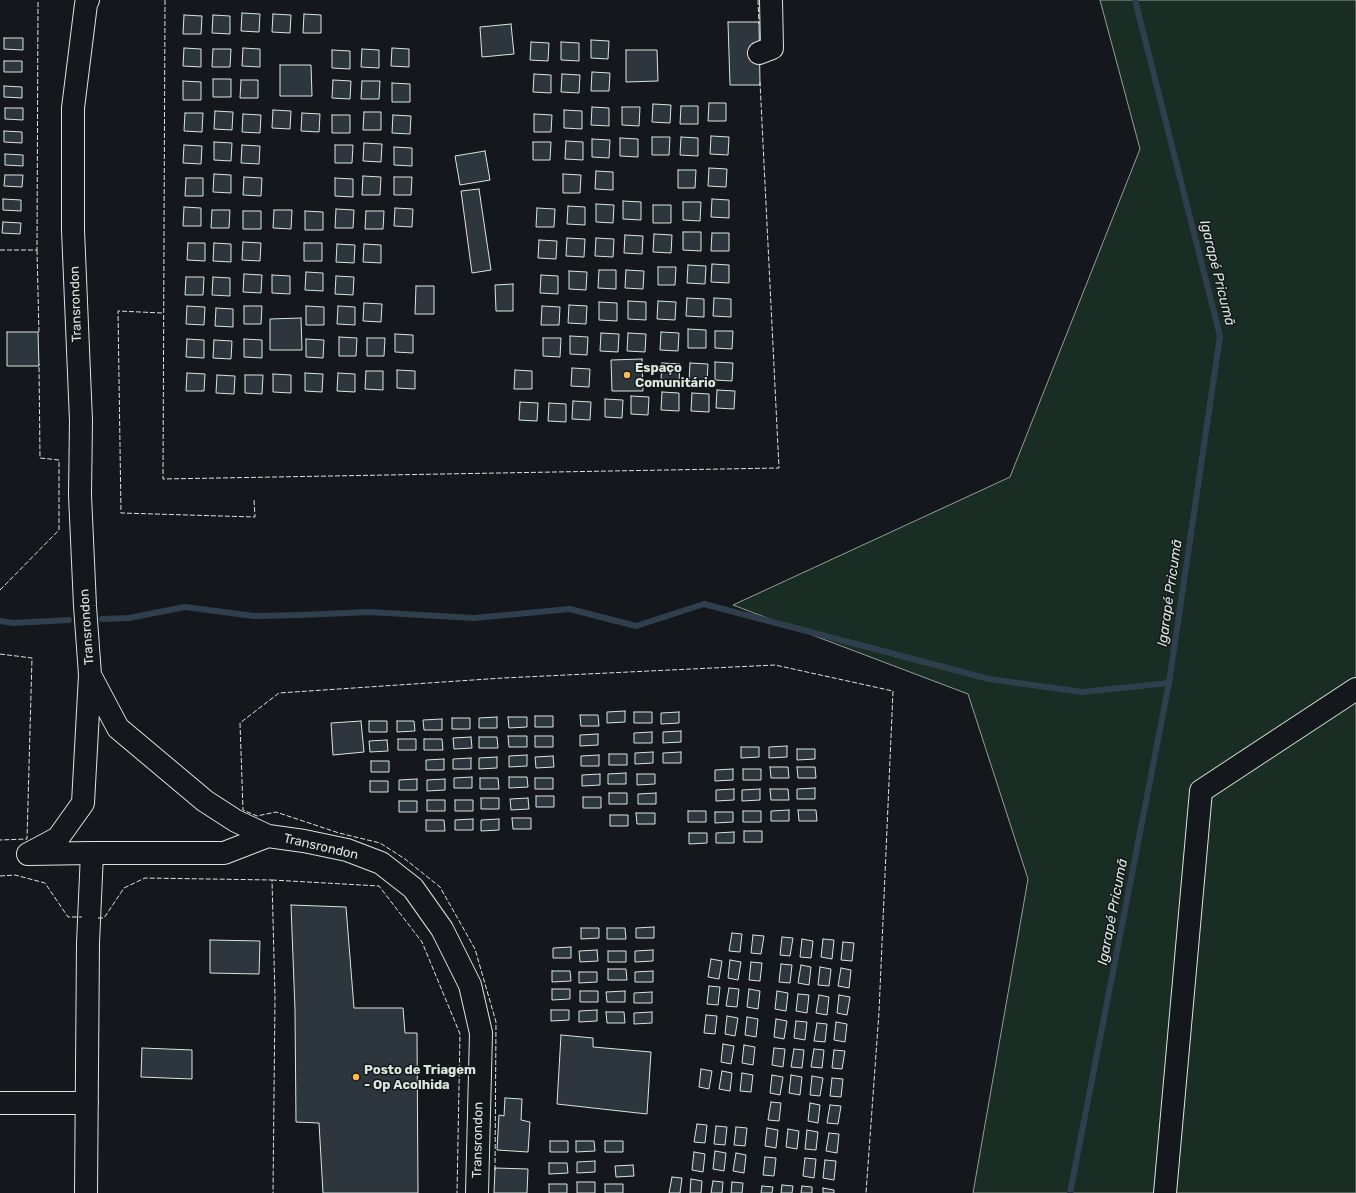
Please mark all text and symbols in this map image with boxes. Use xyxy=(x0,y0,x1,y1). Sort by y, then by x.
water label: Igarapé Pricumã xyxy=(1196,219,1238,327)
street label: Transrondon xyxy=(67,266,85,342)
place label: Espaço Comunitário xyxy=(635,360,716,391)
marker: Espaço Comunitário xyxy=(622,370,632,380)
water label: Igarapé Pricumã xyxy=(1154,538,1186,648)
street label: Transrondon xyxy=(77,588,97,666)
street label: Transrondon xyxy=(282,831,360,863)
water label: Igarapé Pricumã xyxy=(1094,857,1132,967)
place label: Posto de Triagem - Op Acolhida xyxy=(364,1062,476,1093)
marker: Posto de Triagem - Op Acolhida xyxy=(351,1072,361,1082)
street label: Transrondon xyxy=(470,1102,486,1178)

